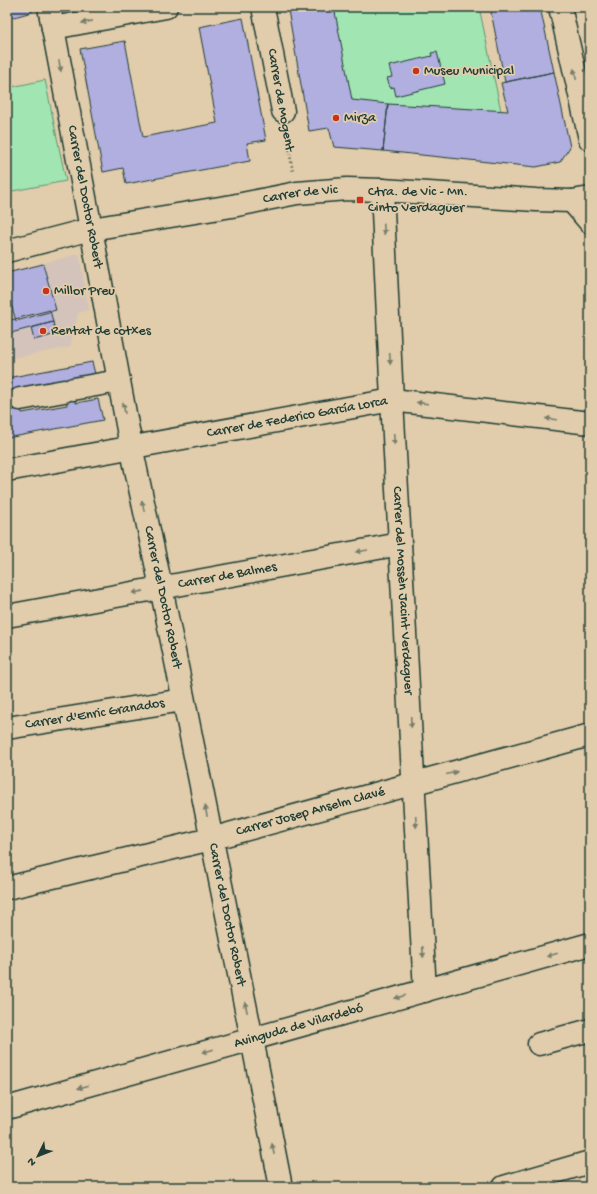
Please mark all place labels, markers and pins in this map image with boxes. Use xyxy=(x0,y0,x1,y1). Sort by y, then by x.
place label: Museu Municipal xyxy=(424,63,514,80)
marker: Museu Municipal xyxy=(411,66,421,76)
place label: Mirza xyxy=(344,110,377,127)
marker: Mirza xyxy=(331,113,341,123)
place label: Ctra. de Vic - Mn. Cinto Verdaguer xyxy=(368,184,468,217)
marker: Ctra. de Vic - Mn. Cinto Verdaguer xyxy=(355,195,365,205)
place label: Millor Preu xyxy=(54,283,115,300)
marker: Millor Preu xyxy=(41,286,51,296)
place label: Rentat de cotxes xyxy=(51,323,152,340)
marker: Rentat de cotxes xyxy=(38,326,48,336)

